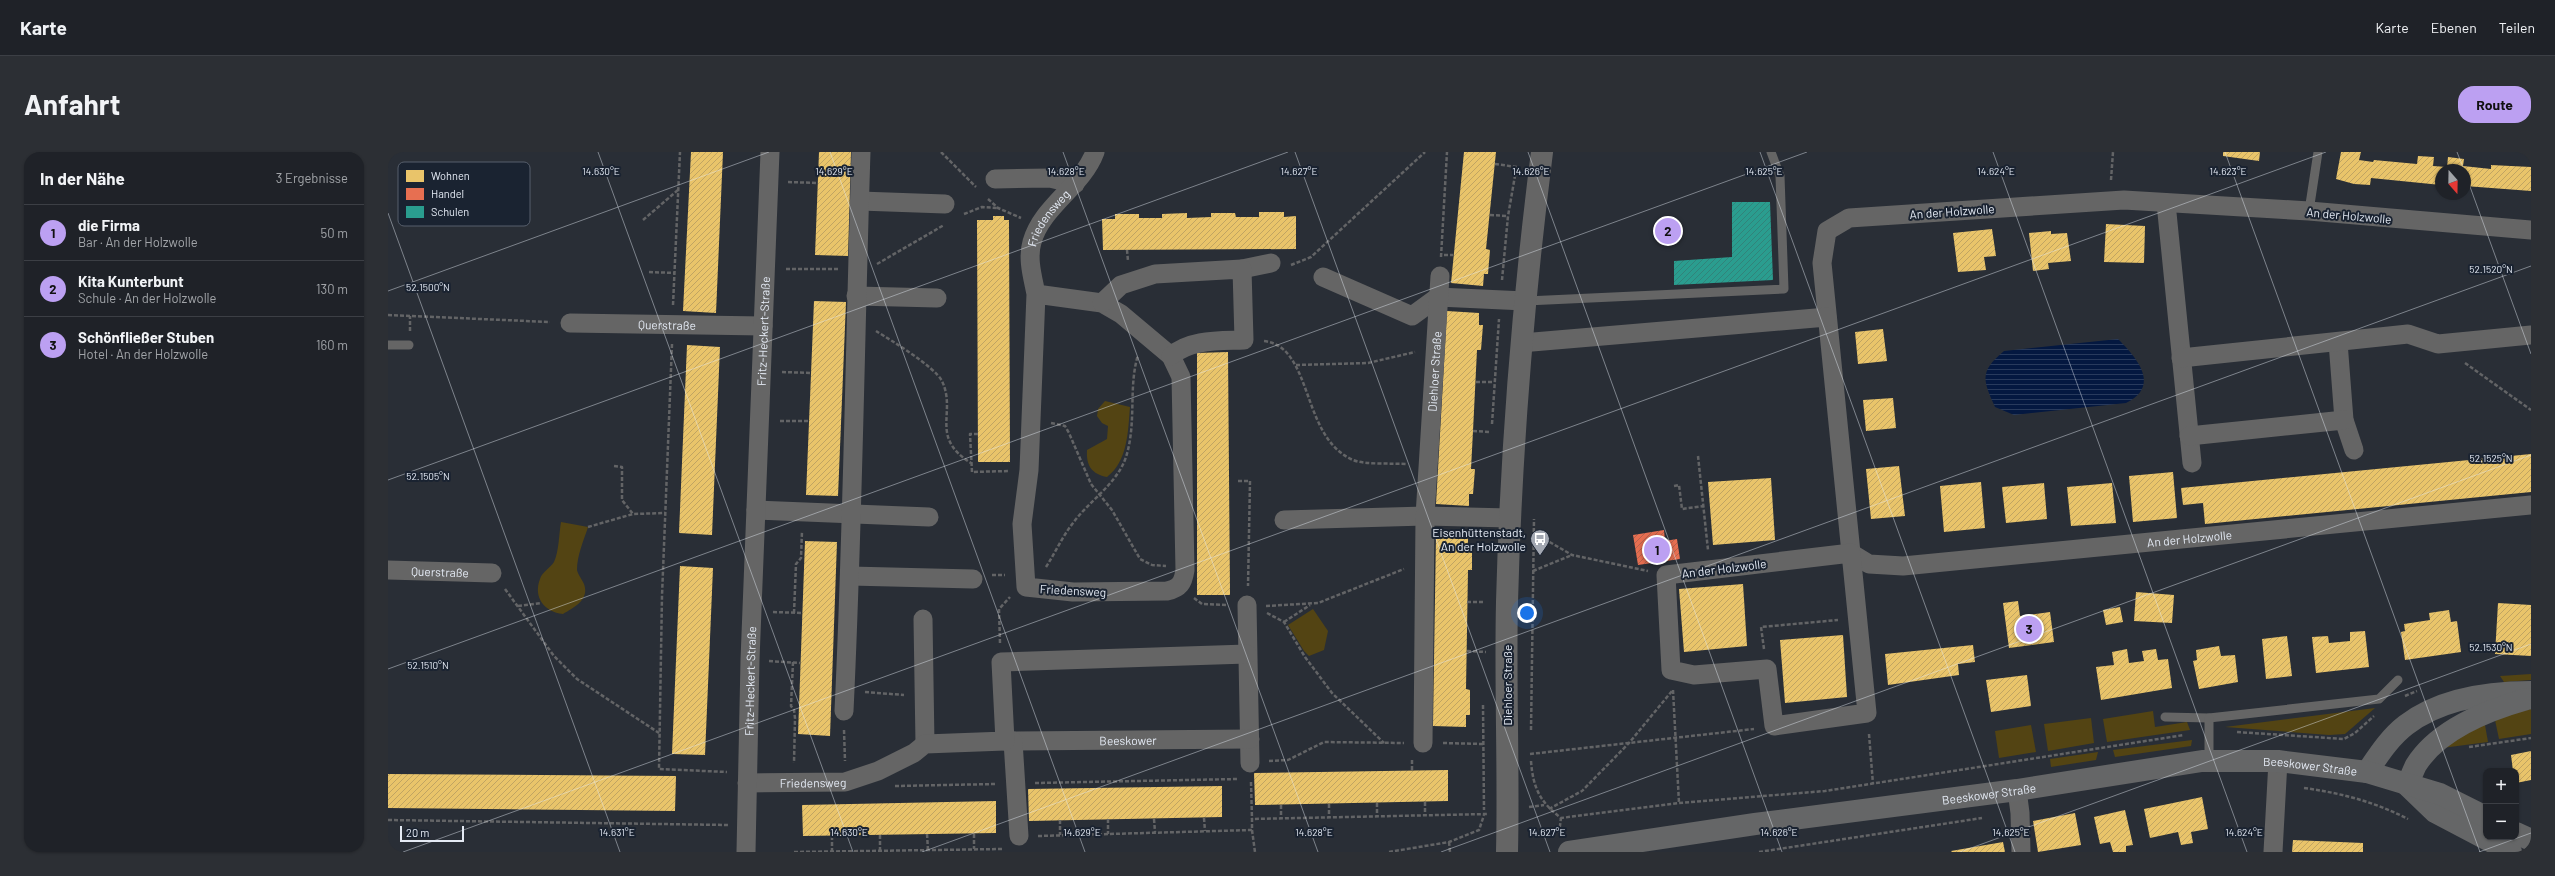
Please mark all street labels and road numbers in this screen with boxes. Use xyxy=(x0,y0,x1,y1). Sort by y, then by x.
street label: Friedensweg xyxy=(1024,187,1072,248)
street label: An der Holzwolle xyxy=(1909,201,1995,221)
street label: An der Holzwolle xyxy=(2306,204,2392,226)
street label: Fritz-Heckert-Straße xyxy=(754,276,772,386)
street label: Querstraße xyxy=(638,317,696,332)
street label: Diehloer Straße xyxy=(1425,331,1444,412)
street label: An der Holzwolle xyxy=(2146,527,2233,549)
street label: An der Holzwolle xyxy=(1681,556,1767,580)
street label: Querstraße xyxy=(411,564,469,579)
street label: Friedensweg xyxy=(1039,581,1107,599)
street label: Fritz-Heckert-Straße xyxy=(741,626,758,736)
street label: Diehloer Straße xyxy=(1500,645,1514,725)
street label: Beeskower xyxy=(1099,733,1157,747)
street label: Beeskower Straße xyxy=(2263,754,2358,778)
street label: Friedensweg xyxy=(780,775,846,790)
street label: Beeskower Straße xyxy=(1941,780,2037,807)

